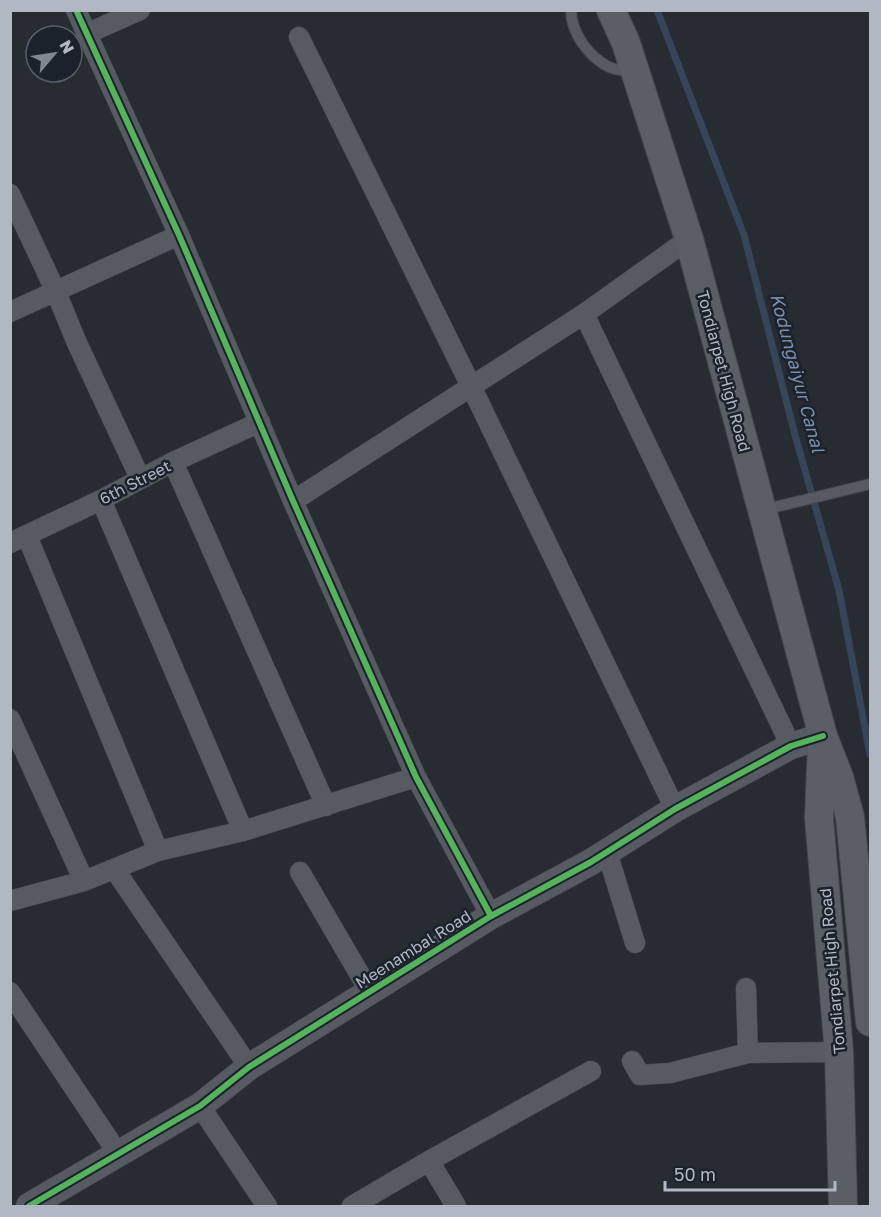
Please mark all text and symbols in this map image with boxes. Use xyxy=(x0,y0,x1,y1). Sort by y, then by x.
north arrow xyxy=(24,24,84,84)
text: N xyxy=(55,37,79,57)
street label: Tondiarpet High Road xyxy=(693,288,755,454)
water label: Kodungaiyur Canal xyxy=(766,291,830,456)
street label: 6th Street xyxy=(96,456,174,508)
street label: Tondiarpet High Road xyxy=(815,887,849,1055)
street label: Meenambal Road xyxy=(351,905,475,993)
scale bar xyxy=(665,1154,834,1192)
text: 50 m xyxy=(674,1163,716,1185)

